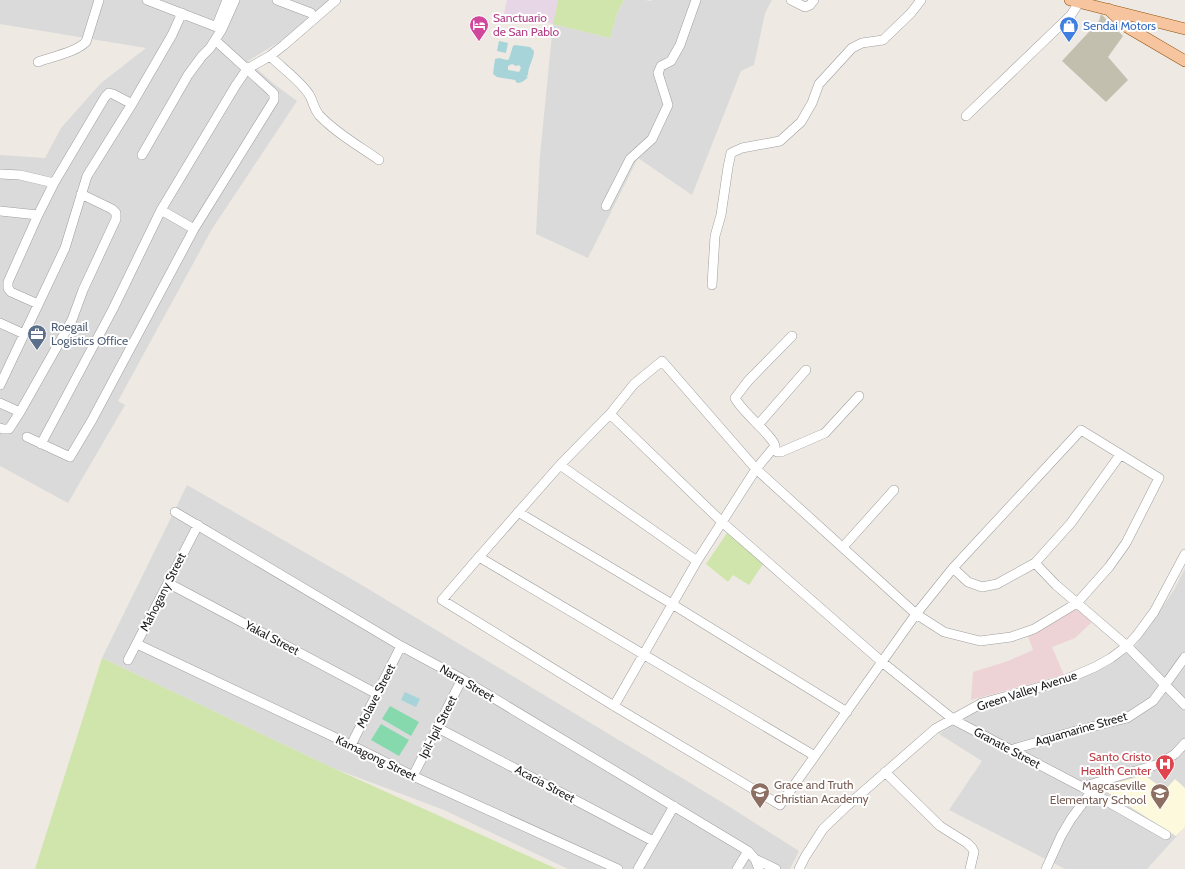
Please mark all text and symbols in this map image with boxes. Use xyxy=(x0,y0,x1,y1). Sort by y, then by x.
place label: Sanctuario de San Pablo xyxy=(493,10,560,39)
hotel icon: Sanctuario de San Pablo xyxy=(468,14,490,42)
shop icon: Sendai Motors xyxy=(1058,15,1080,43)
place label: Sendai Motors xyxy=(1083,18,1156,33)
place label: Roegail Logistics Office xyxy=(51,319,128,348)
office icon: Roegail Logistics Office xyxy=(26,323,48,351)
street label: Mahogany Street xyxy=(136,550,189,634)
street label: Yakal Street xyxy=(242,617,302,658)
street label: Molave Street xyxy=(353,661,398,730)
street label: Narra Street xyxy=(437,661,497,704)
street label: Green Valley Avenue xyxy=(975,667,1079,714)
street label: Ipil-Ipil Street xyxy=(415,693,460,761)
street label: Aquamarine Street xyxy=(1033,708,1129,749)
street label: Granate Street xyxy=(971,724,1043,771)
street label: Kamagong Street xyxy=(334,732,419,784)
place label: Santo Cristo Health Center xyxy=(1081,749,1151,778)
hospital icon: Santo Cristo Health Center xyxy=(1154,753,1176,781)
street label: Acacia Street xyxy=(513,761,578,806)
place label: Grace and Truth Christian Academy xyxy=(774,777,869,806)
place label: Magcaseville Elementary School xyxy=(1050,778,1146,807)
school or university icon: Grace and Truth Christian Academy xyxy=(749,781,771,809)
school or university icon: Magcaseville Elementary School xyxy=(1149,782,1171,810)

